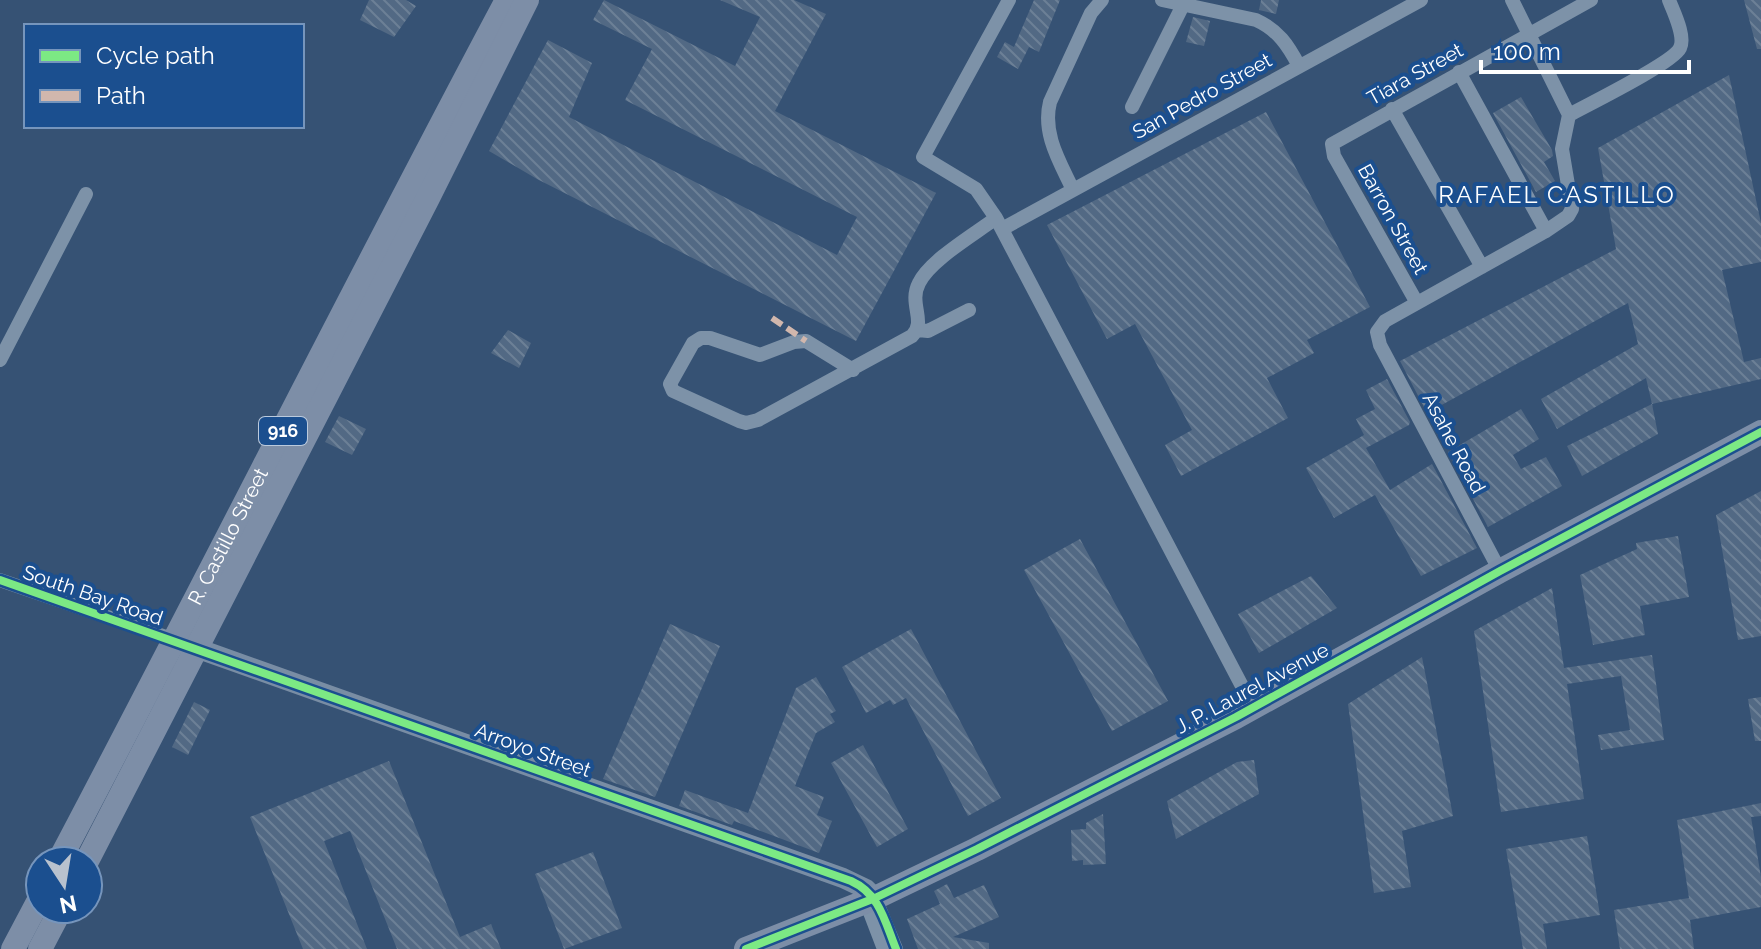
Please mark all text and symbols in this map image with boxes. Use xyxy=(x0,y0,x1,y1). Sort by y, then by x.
legend xyxy=(24,24,304,128)
scale bar xyxy=(1481,24,1689,74)
text: 100 m xyxy=(1493,37,1561,66)
street label: Tiara Street xyxy=(1363,38,1467,110)
text: Cycle path xyxy=(96,41,215,70)
street label: San Pedro Street xyxy=(1128,48,1276,144)
text: Path xyxy=(96,81,146,110)
street label: Barron Street xyxy=(1353,160,1433,278)
district label: RAFAEL CASTILLO xyxy=(1438,180,1676,209)
street label: Asahe Road xyxy=(1417,389,1491,497)
road number: 916 xyxy=(259,417,307,445)
street label: R. Castillo Street xyxy=(183,464,273,609)
street label: South Bay Road xyxy=(20,560,166,630)
street label: J. P. Laurel Avenue xyxy=(1171,637,1333,739)
street label: Arroyo Street xyxy=(472,718,595,782)
north arrow xyxy=(24,845,104,925)
text: N xyxy=(57,890,79,919)

